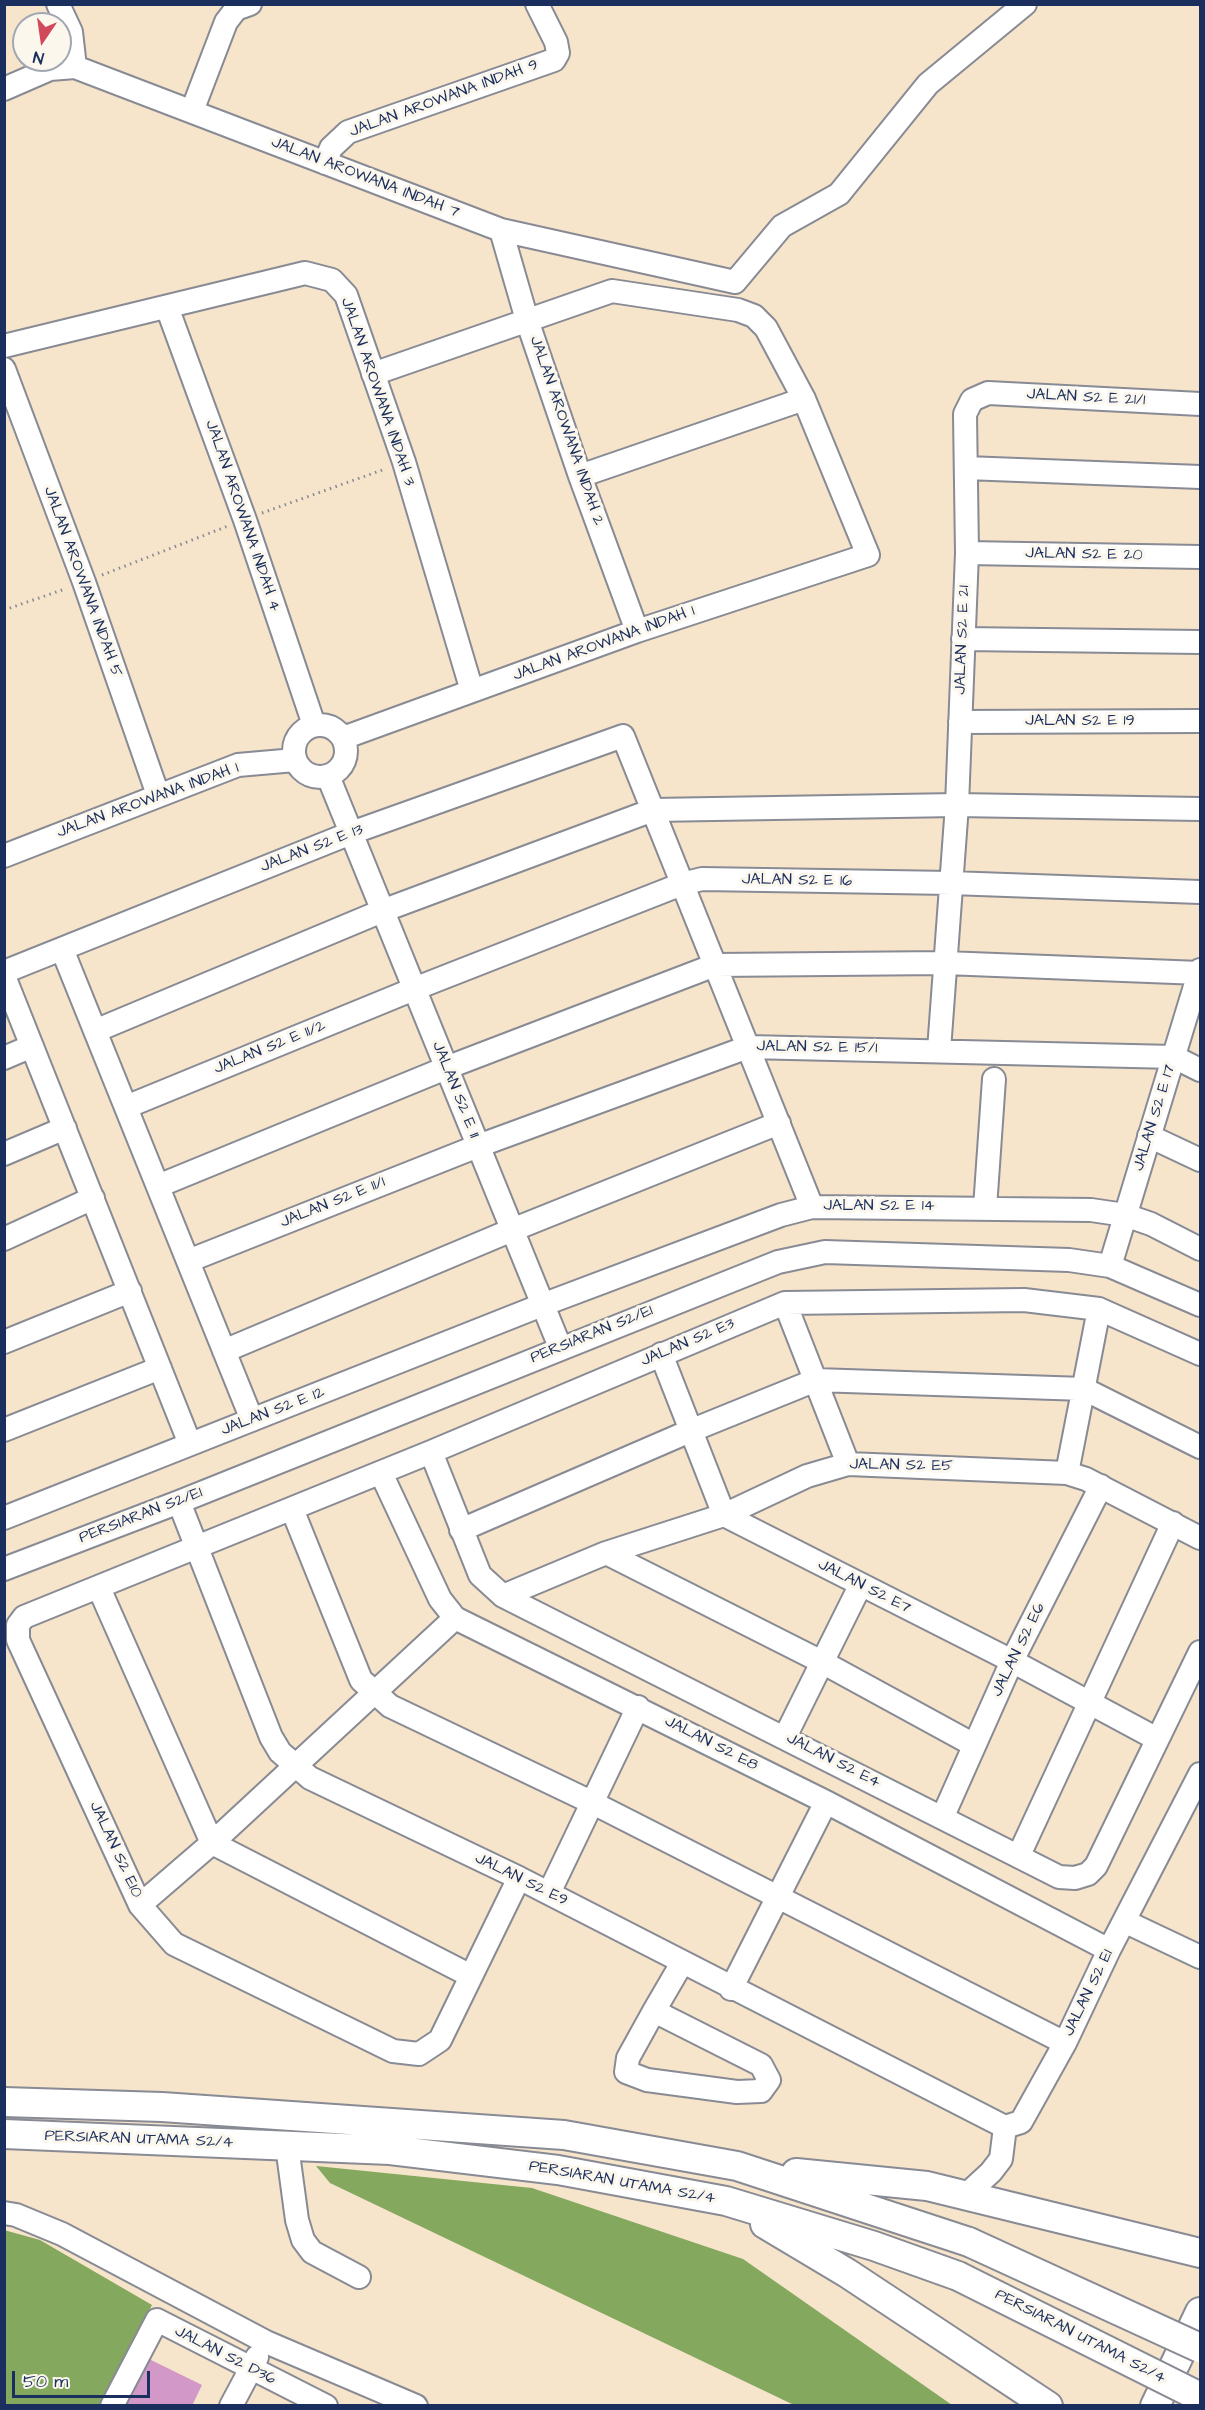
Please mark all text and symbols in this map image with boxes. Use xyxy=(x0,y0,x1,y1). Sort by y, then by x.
north arrow xyxy=(12,12,72,72)
text: N xyxy=(31,46,46,69)
street label: JALAN AROWANA INDAH 9 xyxy=(347,56,541,142)
street label: JALAN AROWANA INDAH 7 xyxy=(268,133,462,223)
street label: JALAN AROWANA INDAH 3 xyxy=(336,295,418,489)
street label: JALAN AROWANA INDAH 2 xyxy=(525,334,607,528)
street label: JALAN S2 E 21/1 xyxy=(1026,385,1146,411)
street label: JALAN AROWANA INDAH 4 xyxy=(200,418,284,614)
street label: JALAN AROWANA INDAH 5 xyxy=(39,484,125,680)
street label: JALAN S2 E 20 xyxy=(1025,544,1143,566)
street label: JALAN S2 E 21 xyxy=(951,585,975,695)
street label: JALAN AROWANA INDAH 1 xyxy=(510,602,698,686)
street label: JALAN S2 E 19 xyxy=(1025,712,1135,732)
street label: JALAN AROWANA INDAH 1 xyxy=(54,759,242,843)
street label: JALAN S2 E 13 xyxy=(258,821,366,877)
street label: JALAN S2 E 16 xyxy=(742,870,852,892)
street label: JALAN S2 E 11/2 xyxy=(211,1017,329,1079)
street label: JALAN S2 E 15/1 xyxy=(756,1037,878,1059)
street label: JALAN S2 E 11 xyxy=(427,1039,483,1141)
street label: JALAN S2 E 17 xyxy=(1130,1063,1180,1173)
street label: JALAN S2 E 11/1 xyxy=(278,1173,388,1233)
street label: JALAN S2 E 14 xyxy=(823,1197,935,1217)
street label: PERSIARAN S2/E1 xyxy=(528,1302,656,1368)
street label: JALAN S2 E3 xyxy=(638,1315,738,1371)
street label: JALAN S2 E 12 xyxy=(218,1383,328,1441)
street label: JALAN S2 E5 xyxy=(849,1456,953,1476)
street label: PERSIARAN S2/E1 xyxy=(77,1484,205,1548)
street label: JALAN S2 E7 xyxy=(814,1555,914,1619)
street label: JALAN S2 E6 xyxy=(988,1600,1050,1700)
street label: JALAN S2 E8 xyxy=(661,1712,761,1776)
street label: JALAN S2 E4 xyxy=(783,1729,883,1793)
street label: JALAN S2 E10 xyxy=(84,1799,146,1901)
street label: JALAN S2 E9 xyxy=(471,1849,571,1911)
street label: JALAN S2 E1 xyxy=(1060,1947,1118,2039)
street label: PERSIARAN UTAMA S2/4 xyxy=(44,2127,234,2153)
street label: PERSIARAN UTAMA S2/4 xyxy=(527,2157,717,2209)
street label: PERSIARAN UTAMA S2/4 xyxy=(992,2286,1168,2388)
street label: JALAN S2 D36 xyxy=(171,2322,279,2390)
scale bar xyxy=(15,2359,153,2397)
text: 50 m xyxy=(23,2369,68,2394)

